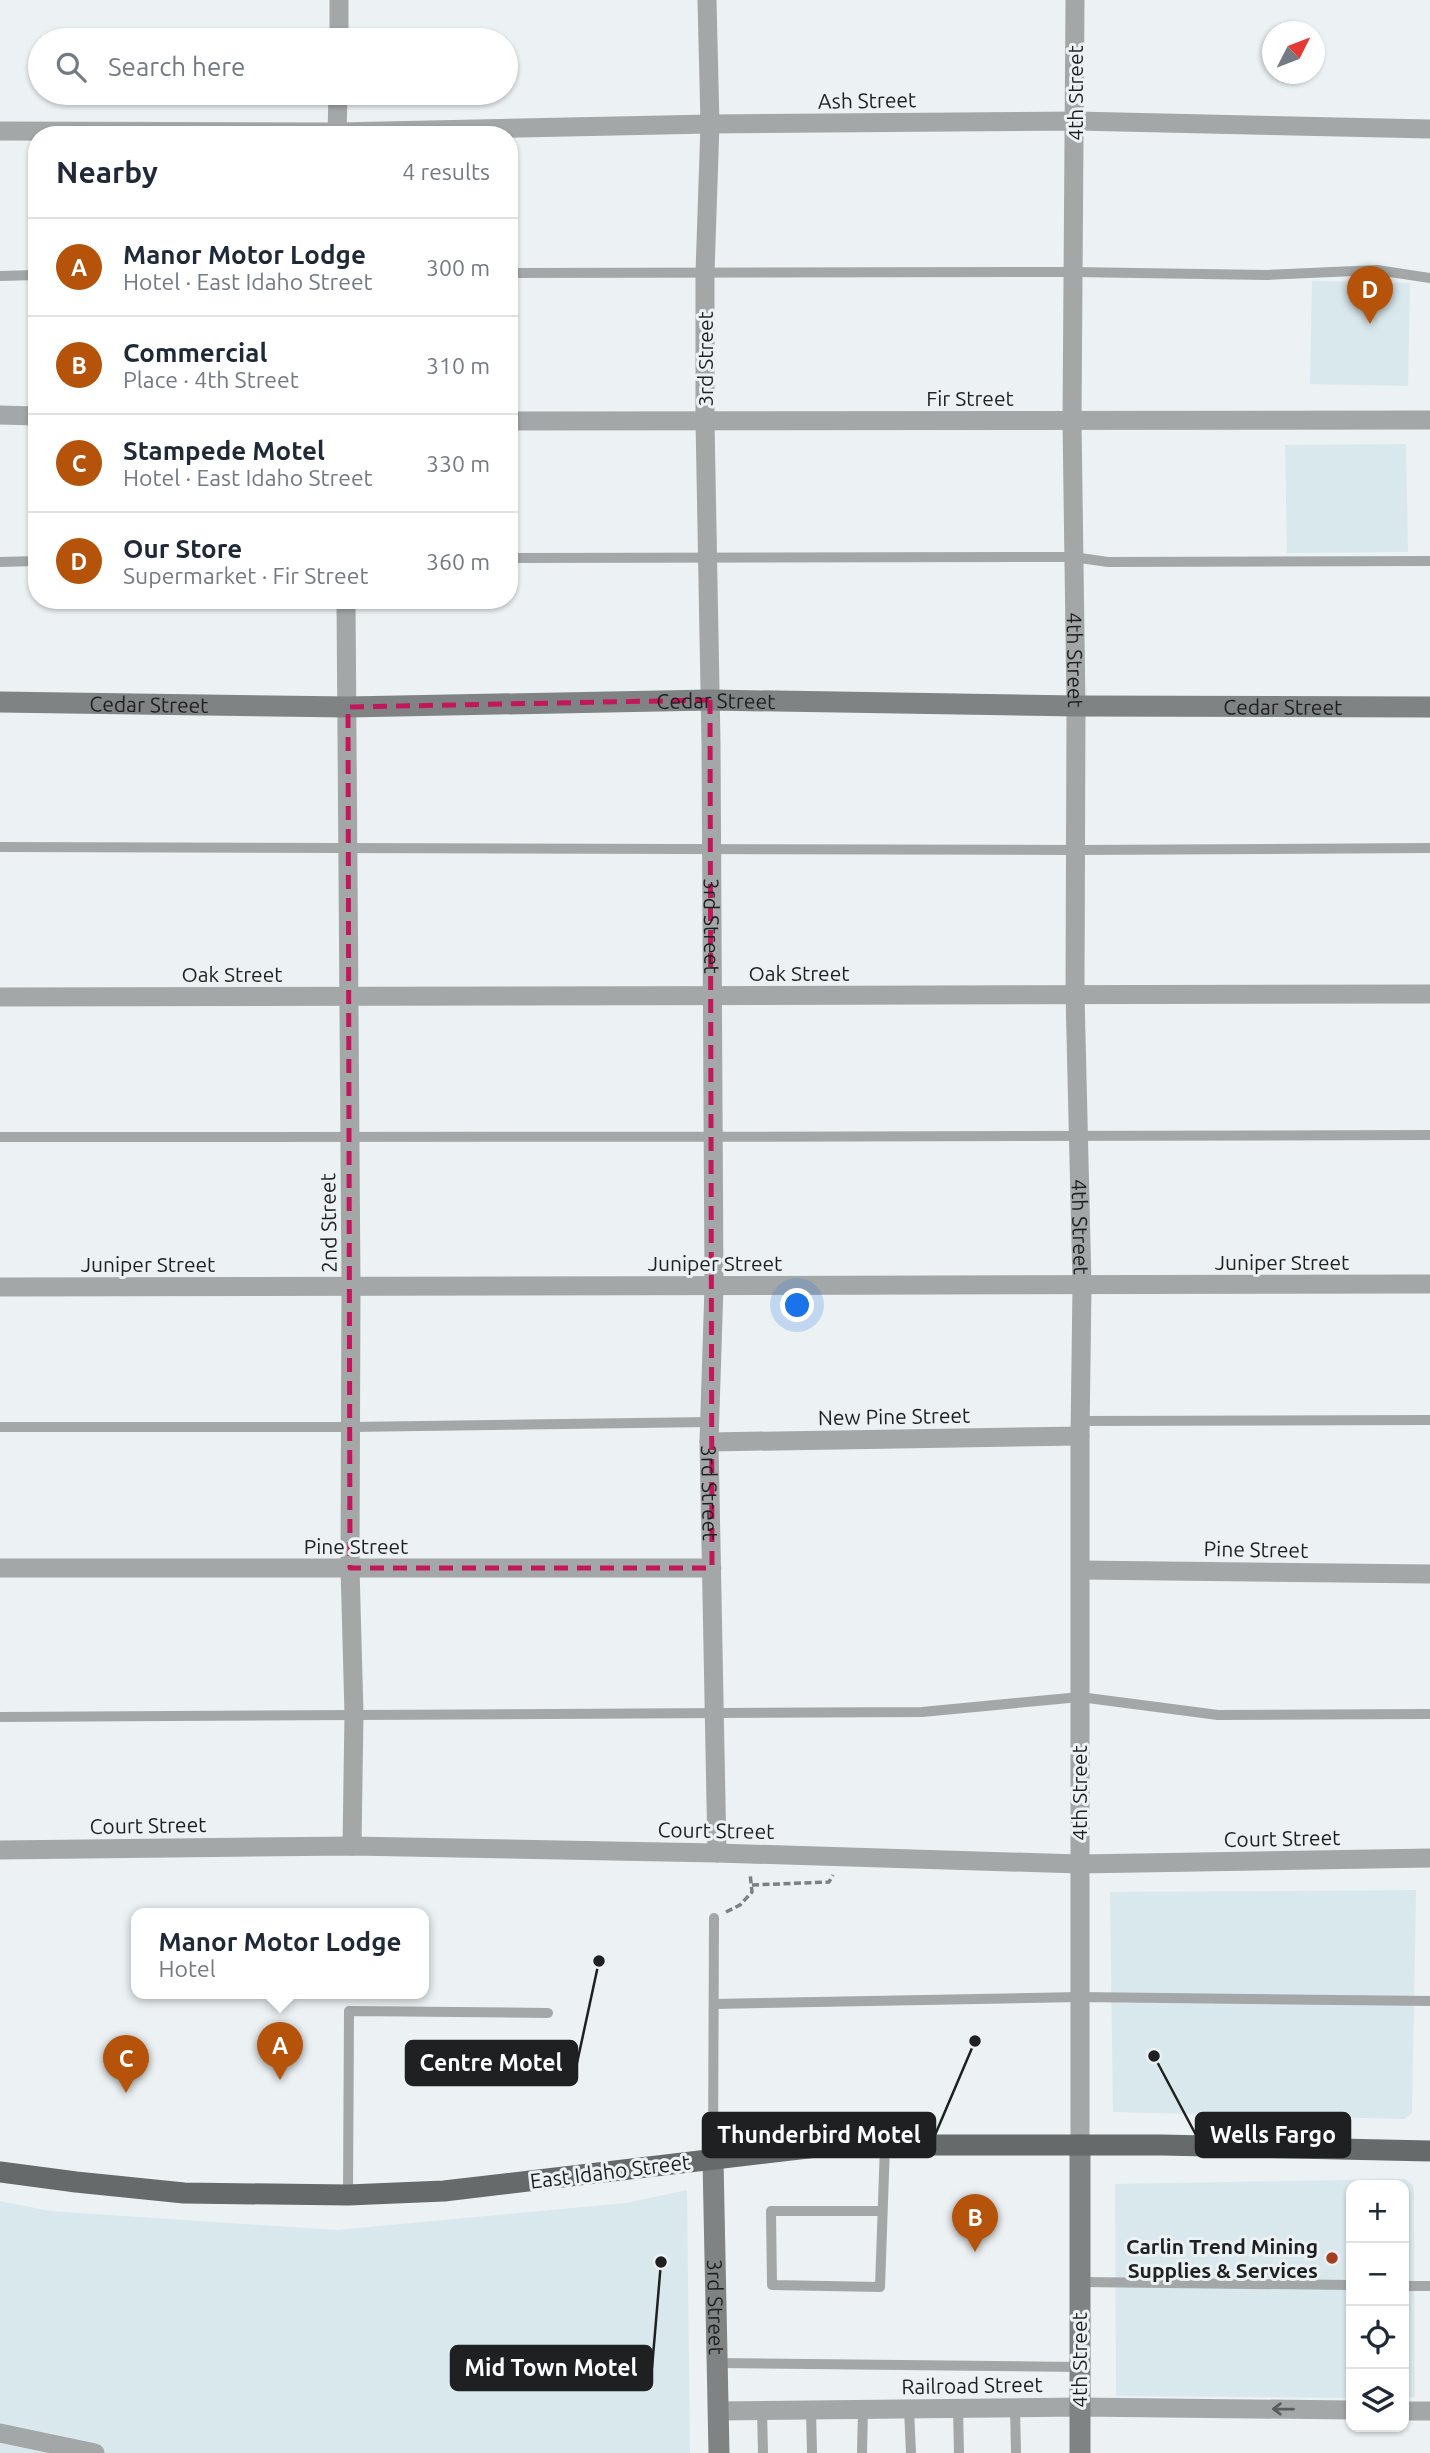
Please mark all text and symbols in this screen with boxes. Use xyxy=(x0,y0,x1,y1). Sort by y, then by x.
north arrow xyxy=(1262,21,1325,84)
search box xyxy=(28,28,518,105)
street label: 4th Street xyxy=(1063,45,1087,141)
icon: search xyxy=(52,48,90,86)
text: Search here xyxy=(108,52,245,81)
street label: Ash Street xyxy=(818,87,916,113)
text: Nearby xyxy=(56,155,158,189)
text: 4 results xyxy=(402,159,490,184)
text: Manor Motor Lodge xyxy=(123,240,366,269)
text: A xyxy=(71,255,87,280)
text: 300 m xyxy=(426,255,490,280)
pin: D xyxy=(1347,266,1393,324)
text: Hotel · East Idaho Street xyxy=(123,269,373,294)
street label: 3rd Street xyxy=(693,311,717,407)
text: Commercial xyxy=(123,338,267,367)
text: B xyxy=(71,353,87,378)
text: 310 m xyxy=(426,353,490,378)
text: Place · 4th Street xyxy=(123,367,299,392)
street label: Fir Street xyxy=(926,386,1014,410)
text: Stampede Motel xyxy=(123,436,325,465)
text: C xyxy=(72,451,86,476)
text: 330 m xyxy=(426,451,490,476)
text: Hotel · East Idaho Street xyxy=(123,465,373,490)
text: Our Store xyxy=(123,534,242,563)
text: D xyxy=(71,549,87,574)
text: 360 m xyxy=(426,549,490,574)
text: Supermarket · Fir Street xyxy=(123,563,368,588)
street label: 4th Street xyxy=(1063,612,1088,708)
street label: Cedar Street xyxy=(656,688,776,713)
street label: Cedar Street xyxy=(89,691,209,717)
street label: Cedar Street xyxy=(1223,694,1342,719)
street label: 3rd Street xyxy=(700,878,724,974)
street label: Oak Street xyxy=(748,961,850,985)
street label: Oak Street xyxy=(181,962,283,986)
street label: 2nd Street xyxy=(315,1173,341,1273)
street label: 4th Street xyxy=(1067,1179,1094,1275)
street label: Juniper Street xyxy=(1215,1250,1349,1274)
street label: Juniper Street xyxy=(648,1251,782,1275)
street label: Juniper Street xyxy=(81,1252,215,1276)
your location xyxy=(780,1288,814,1322)
street label: New Pine Street xyxy=(818,1403,970,1429)
street label: 3rd Street xyxy=(697,1445,723,1541)
street label: Pine Street xyxy=(304,1534,408,1558)
street label: Pine Street xyxy=(1203,1536,1309,1562)
street label: 4th Street xyxy=(1067,1745,1091,1841)
street label: Court Street xyxy=(89,1812,207,1838)
street label: Court Street xyxy=(657,1817,775,1843)
street label: Court Street xyxy=(1223,1825,1341,1851)
popup xyxy=(131,1908,429,1999)
text: Manor Motor Lodge xyxy=(159,1927,401,1956)
text: Hotel xyxy=(159,1956,216,1981)
pin: A xyxy=(257,2022,303,2080)
pin: C xyxy=(103,2035,149,2093)
callout: Centre Motel xyxy=(406,2041,577,2085)
text: Centre Motel xyxy=(419,2050,563,2075)
callout: Thunderbird Motel xyxy=(703,2113,935,2157)
callout: Wells Fargo xyxy=(1196,2113,1350,2157)
text: Thunderbird Motel xyxy=(717,2122,921,2147)
text: Wells Fargo xyxy=(1210,2122,1336,2147)
street label: East Idaho Street xyxy=(529,2149,691,2193)
map controls xyxy=(1346,2180,1409,2432)
button: + xyxy=(1346,2180,1409,2243)
pin: B xyxy=(952,2194,998,2252)
place label: Carlin Trend Mining Supplies & Services xyxy=(1126,2234,1318,2282)
button: − xyxy=(1346,2243,1409,2306)
marker: Carlin Trend Mining Supplies & Services xyxy=(1324,2250,1340,2266)
street label: 3rd Street xyxy=(703,2259,729,2355)
button: locate xyxy=(1346,2306,1409,2369)
street label: 4th Street xyxy=(1067,2312,1091,2408)
callout: Mid Town Motel xyxy=(451,2346,652,2390)
text: Mid Town Motel xyxy=(465,2355,637,2380)
button: layers xyxy=(1346,2369,1409,2432)
street label: Railroad Street xyxy=(901,2372,1043,2398)
one-way arrow xyxy=(1272,2402,1295,2416)

